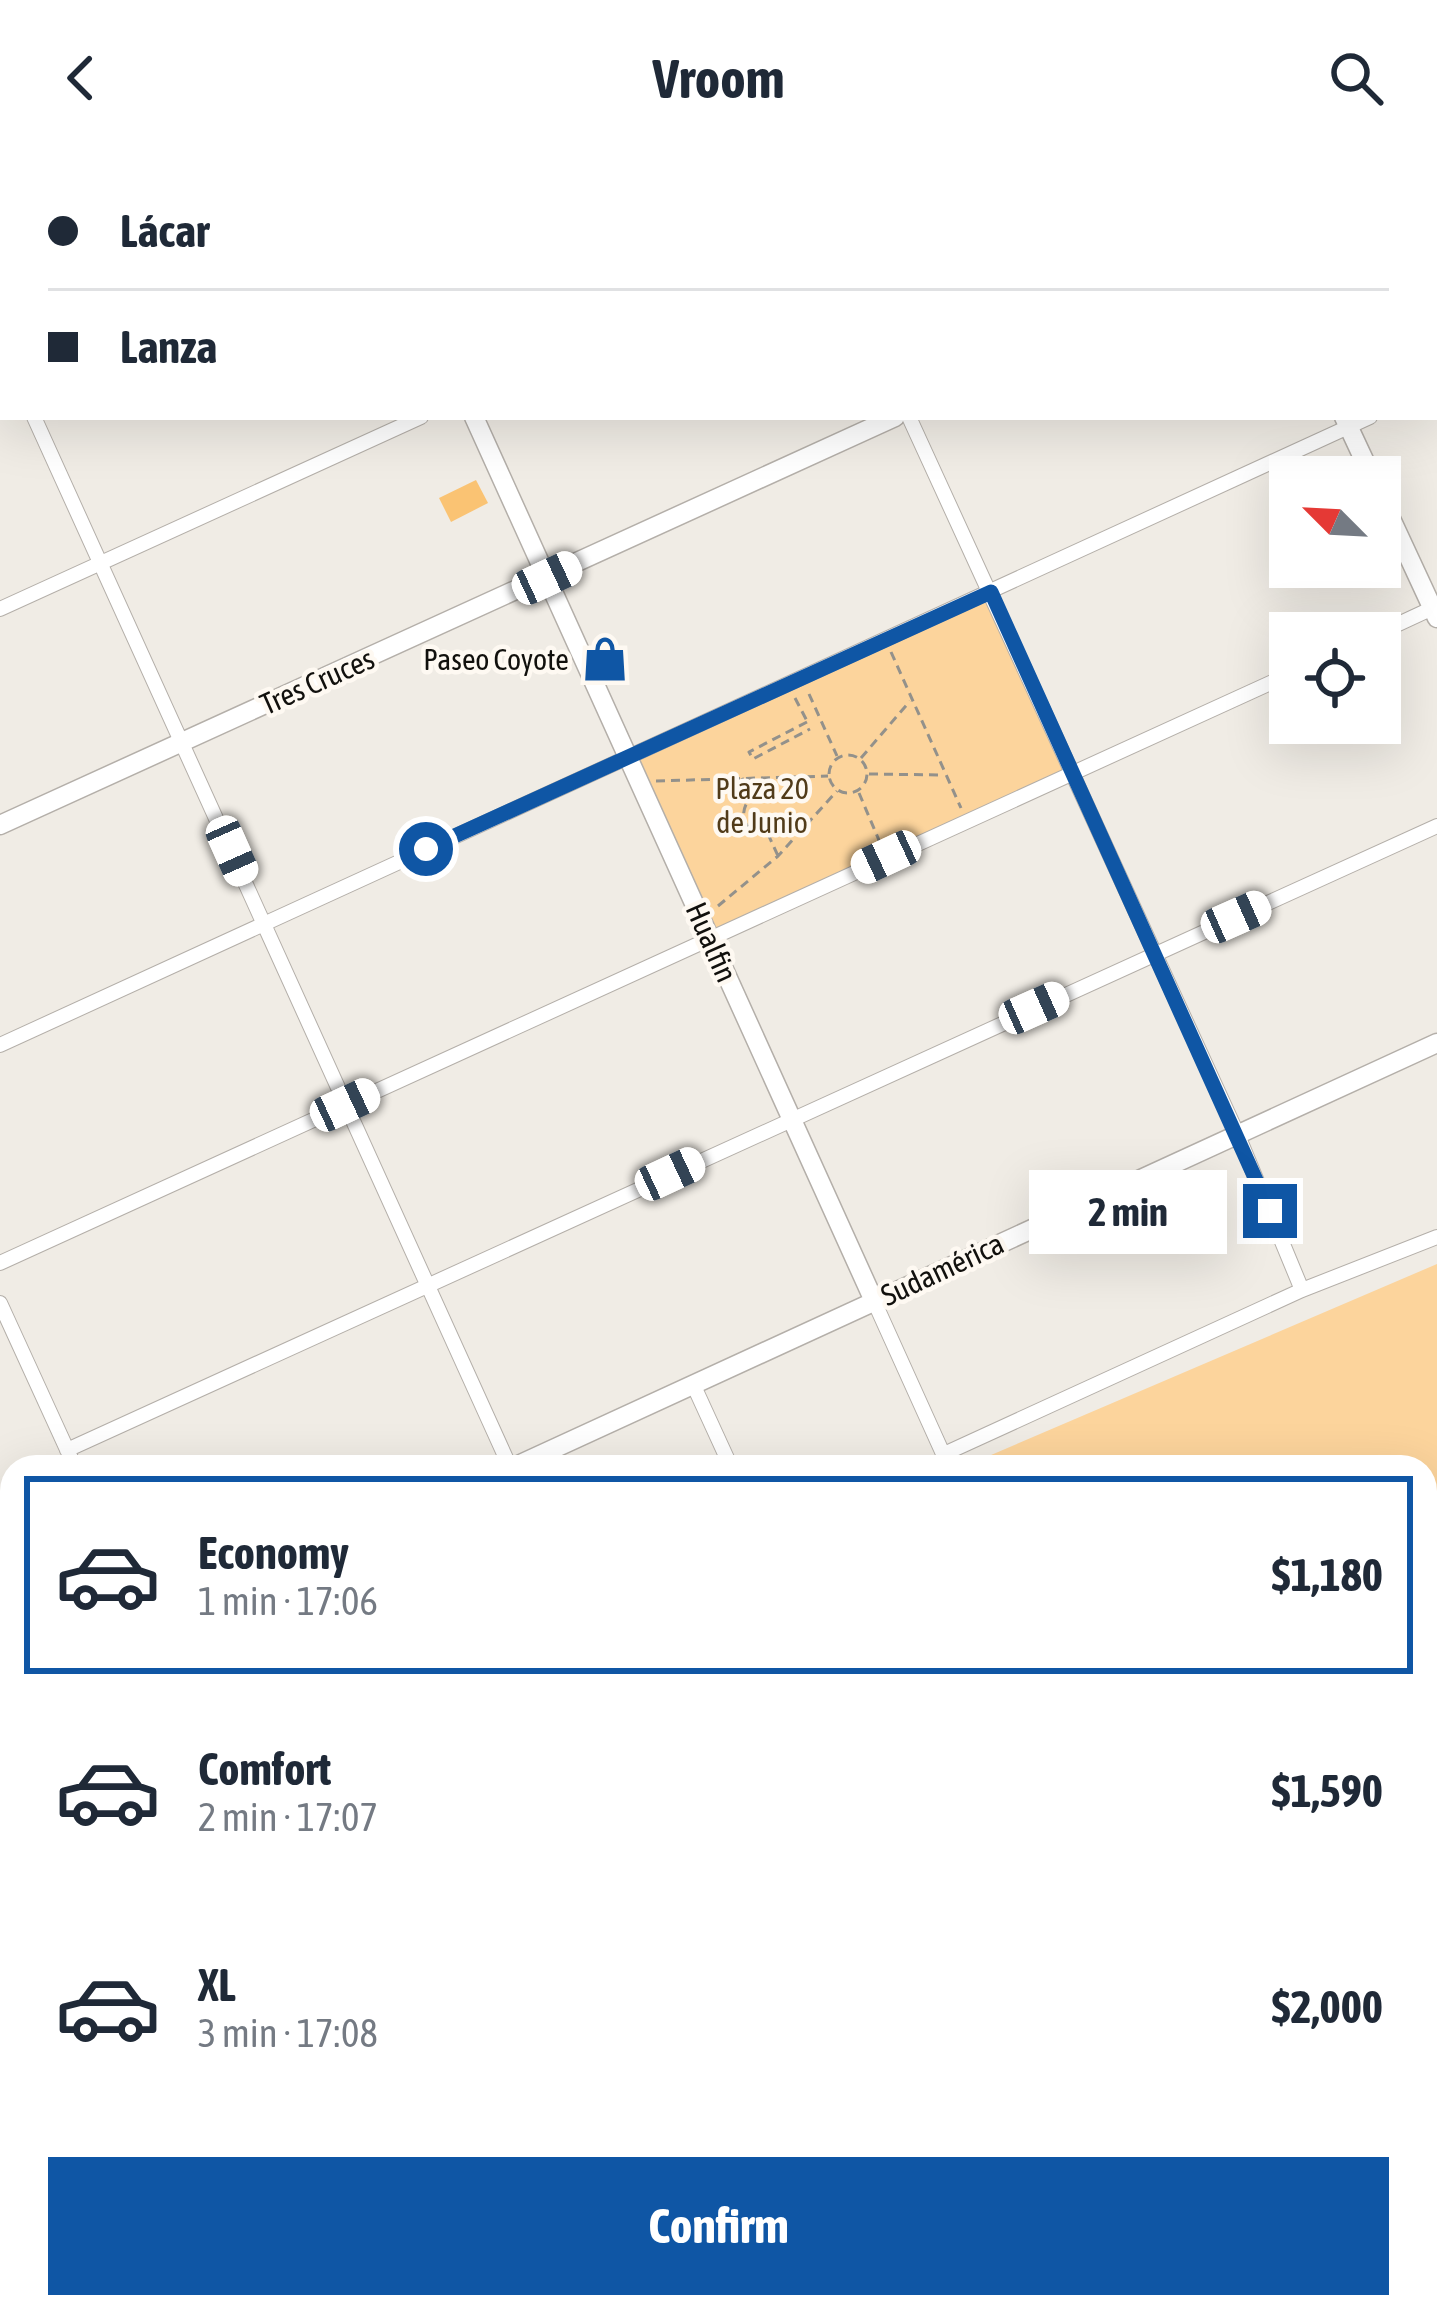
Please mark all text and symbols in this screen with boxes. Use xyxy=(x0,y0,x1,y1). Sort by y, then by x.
icon: back xyxy=(48,45,114,111)
icon: search xyxy=(1323,45,1389,111)
text: Vroom xyxy=(652,48,785,109)
text: Lácar xyxy=(120,205,209,257)
text: Lanza xyxy=(120,321,217,373)
north arrow xyxy=(1269,456,1401,588)
map controls xyxy=(1269,456,1401,744)
car xyxy=(507,546,587,610)
button: locate xyxy=(1269,612,1401,744)
shop icon: Paseo Coyote xyxy=(580,634,630,684)
street label: Tres Cruces xyxy=(255,641,379,721)
place label: Paseo Coyote xyxy=(423,642,569,676)
park label: Plaza 20 de Junio xyxy=(715,771,809,839)
car xyxy=(201,811,263,891)
route start xyxy=(399,822,453,876)
car xyxy=(846,825,926,889)
car xyxy=(1196,886,1276,948)
street label: Hualfin xyxy=(679,897,745,987)
car xyxy=(994,977,1074,1039)
car xyxy=(305,1073,385,1137)
car xyxy=(630,1142,710,1206)
callout: 2 min xyxy=(1030,1169,1228,1253)
route end xyxy=(1243,1184,1297,1238)
text: 2 min xyxy=(1088,1190,1168,1234)
street label: Sudamérica xyxy=(875,1226,1009,1312)
icon: car xyxy=(54,1521,162,1629)
text: Economy xyxy=(198,1527,349,1579)
text: $1,180 xyxy=(1271,1549,1383,1601)
text: 1 min · 17:06 xyxy=(198,1579,378,1623)
icon: car xyxy=(54,1737,162,1845)
text: Comfort xyxy=(198,1743,331,1795)
text: $1,590 xyxy=(1271,1765,1383,1817)
text: 2 min · 17:07 xyxy=(198,1795,378,1839)
icon: car xyxy=(54,1953,162,2061)
text: XL xyxy=(198,1959,236,2011)
text: $2,000 xyxy=(1271,1981,1383,2033)
text: 3 min · 17:08 xyxy=(198,2011,378,2055)
button: Confirm xyxy=(48,2157,1389,2295)

